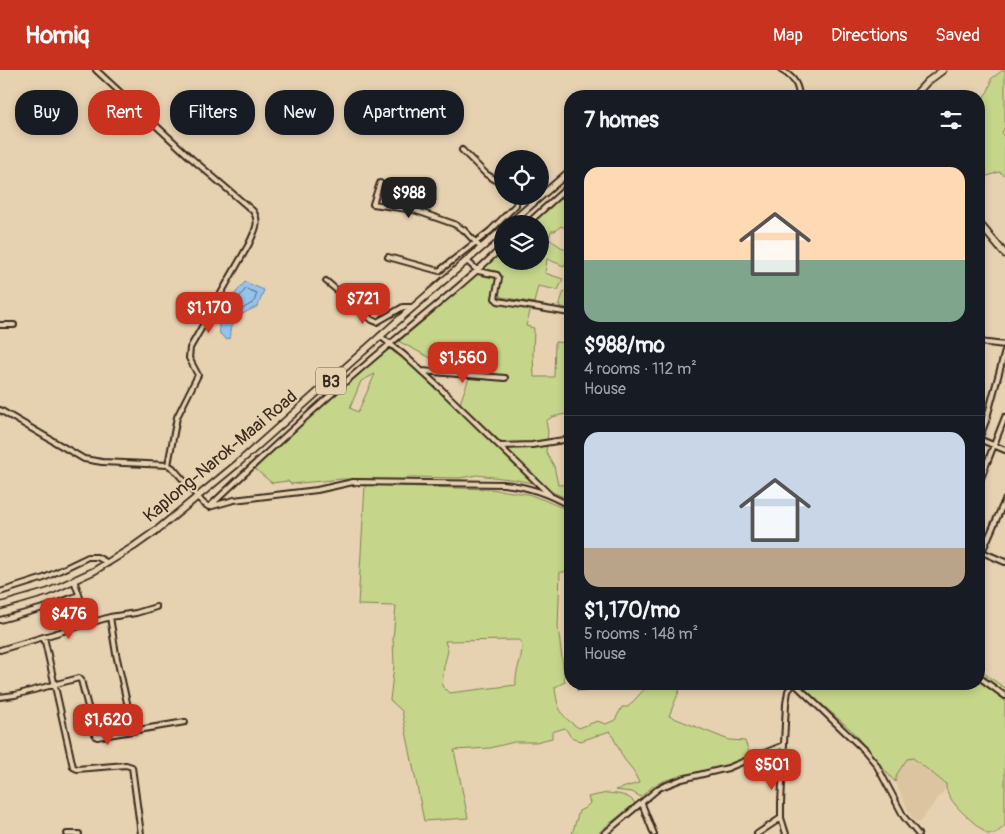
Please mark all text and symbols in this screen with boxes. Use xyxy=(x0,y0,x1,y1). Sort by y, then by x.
text: Homiq xyxy=(25,21,89,50)
text: Map xyxy=(773,24,803,47)
text: Directions xyxy=(831,24,907,47)
text: Saved xyxy=(935,24,980,47)
chip: Buy xyxy=(15,90,78,135)
chip: Rent xyxy=(88,90,160,135)
chip: Filters xyxy=(170,90,255,135)
chip: New xyxy=(265,90,334,135)
chip: Apartment xyxy=(344,90,464,135)
icon: filters xyxy=(937,106,965,134)
text: 7 homes xyxy=(584,107,659,134)
map controls xyxy=(494,150,549,270)
button: locate xyxy=(494,150,549,205)
pin: $988 xyxy=(379,176,439,219)
text: $988 xyxy=(392,183,426,203)
icon: home xyxy=(730,199,820,289)
button: layers xyxy=(494,215,549,270)
pin: $721 xyxy=(333,282,393,325)
text: $721 xyxy=(347,289,379,309)
pin: $1,170 xyxy=(168,292,250,334)
text: $1,170 xyxy=(187,298,231,318)
text: $988/mo xyxy=(584,332,665,359)
pin: $1,560 xyxy=(422,342,504,384)
text: $1,560 xyxy=(439,348,487,368)
text: 4 rooms · 112 m² xyxy=(584,359,697,379)
road number: B3 xyxy=(316,368,346,394)
text: House xyxy=(584,379,626,399)
street label: Kaplong-Narok-Maai Road xyxy=(139,385,302,528)
icon: home xyxy=(730,465,820,555)
text: $1,170/mo xyxy=(584,597,680,624)
pin: $476 xyxy=(39,598,99,640)
text: $476 xyxy=(51,604,87,624)
text: 5 rooms · 148 m² xyxy=(584,624,698,644)
text: House xyxy=(584,644,626,664)
pin: $1,620 xyxy=(67,704,149,746)
text: $1,620 xyxy=(84,710,132,730)
pin: $501 xyxy=(742,748,802,791)
text: $501 xyxy=(755,755,789,775)

